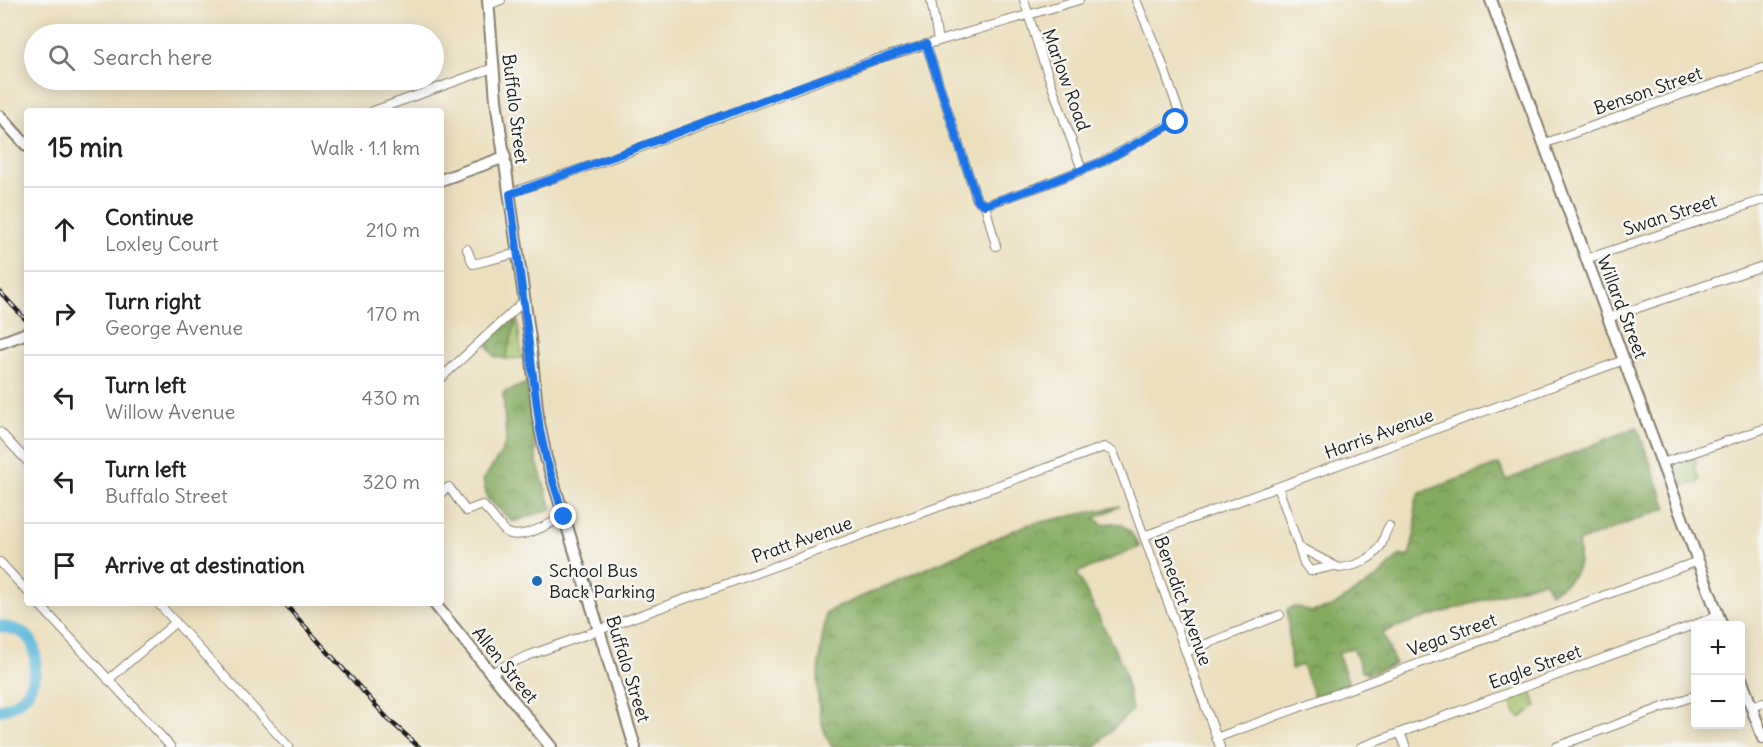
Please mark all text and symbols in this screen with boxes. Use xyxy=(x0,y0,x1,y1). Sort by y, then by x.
search box xyxy=(24,24,444,90)
street label: Marlow Road xyxy=(1037,26,1096,134)
icon: search xyxy=(45,41,78,74)
text: Search here xyxy=(93,43,212,71)
street label: Buffalo Street xyxy=(497,53,534,165)
street label: Benson Street xyxy=(1591,61,1705,120)
route start xyxy=(1162,108,1188,134)
text: 15 min xyxy=(48,131,123,164)
text: Walk · 1.1 km xyxy=(311,135,420,160)
street label: Swan Street xyxy=(1620,189,1720,240)
text: Continue xyxy=(105,203,194,231)
icon: ahead xyxy=(48,213,81,246)
text: 210 m xyxy=(366,217,420,242)
text: Loxley Court xyxy=(105,231,219,256)
street label: Willard Street xyxy=(1592,252,1653,362)
text: Turn right xyxy=(105,287,201,315)
icon: right xyxy=(48,297,81,330)
text: 170 m xyxy=(367,301,420,326)
text: George Avenue xyxy=(105,315,243,340)
text: Turn left xyxy=(105,371,186,399)
icon: left xyxy=(48,381,81,414)
text: 430 m xyxy=(362,385,420,410)
text: Willow Avenue xyxy=(105,399,235,424)
street label: Harris Avenue xyxy=(1321,403,1437,464)
text: Turn left xyxy=(105,455,186,483)
icon: left xyxy=(48,465,81,498)
text: 320 m xyxy=(362,469,420,494)
text: Buffalo Street xyxy=(105,483,228,508)
route end xyxy=(550,503,576,529)
street label: Pratt Avenue xyxy=(749,511,855,568)
street label: Benedict Avenue xyxy=(1149,533,1218,669)
icon: arrive xyxy=(48,549,81,582)
text: Arrive at destination xyxy=(105,551,305,579)
place label: School Bus Back Parking xyxy=(549,559,655,603)
marker: School Bus Back Parking xyxy=(530,574,544,588)
street label: Vega Street xyxy=(1404,608,1499,661)
street label: Buffalo Street xyxy=(601,613,656,725)
map controls xyxy=(1691,621,1745,729)
button: + xyxy=(1691,621,1745,675)
street label: Allen Street xyxy=(467,622,543,708)
street label: Eagle Street xyxy=(1485,639,1584,694)
button: − xyxy=(1691,675,1745,729)

